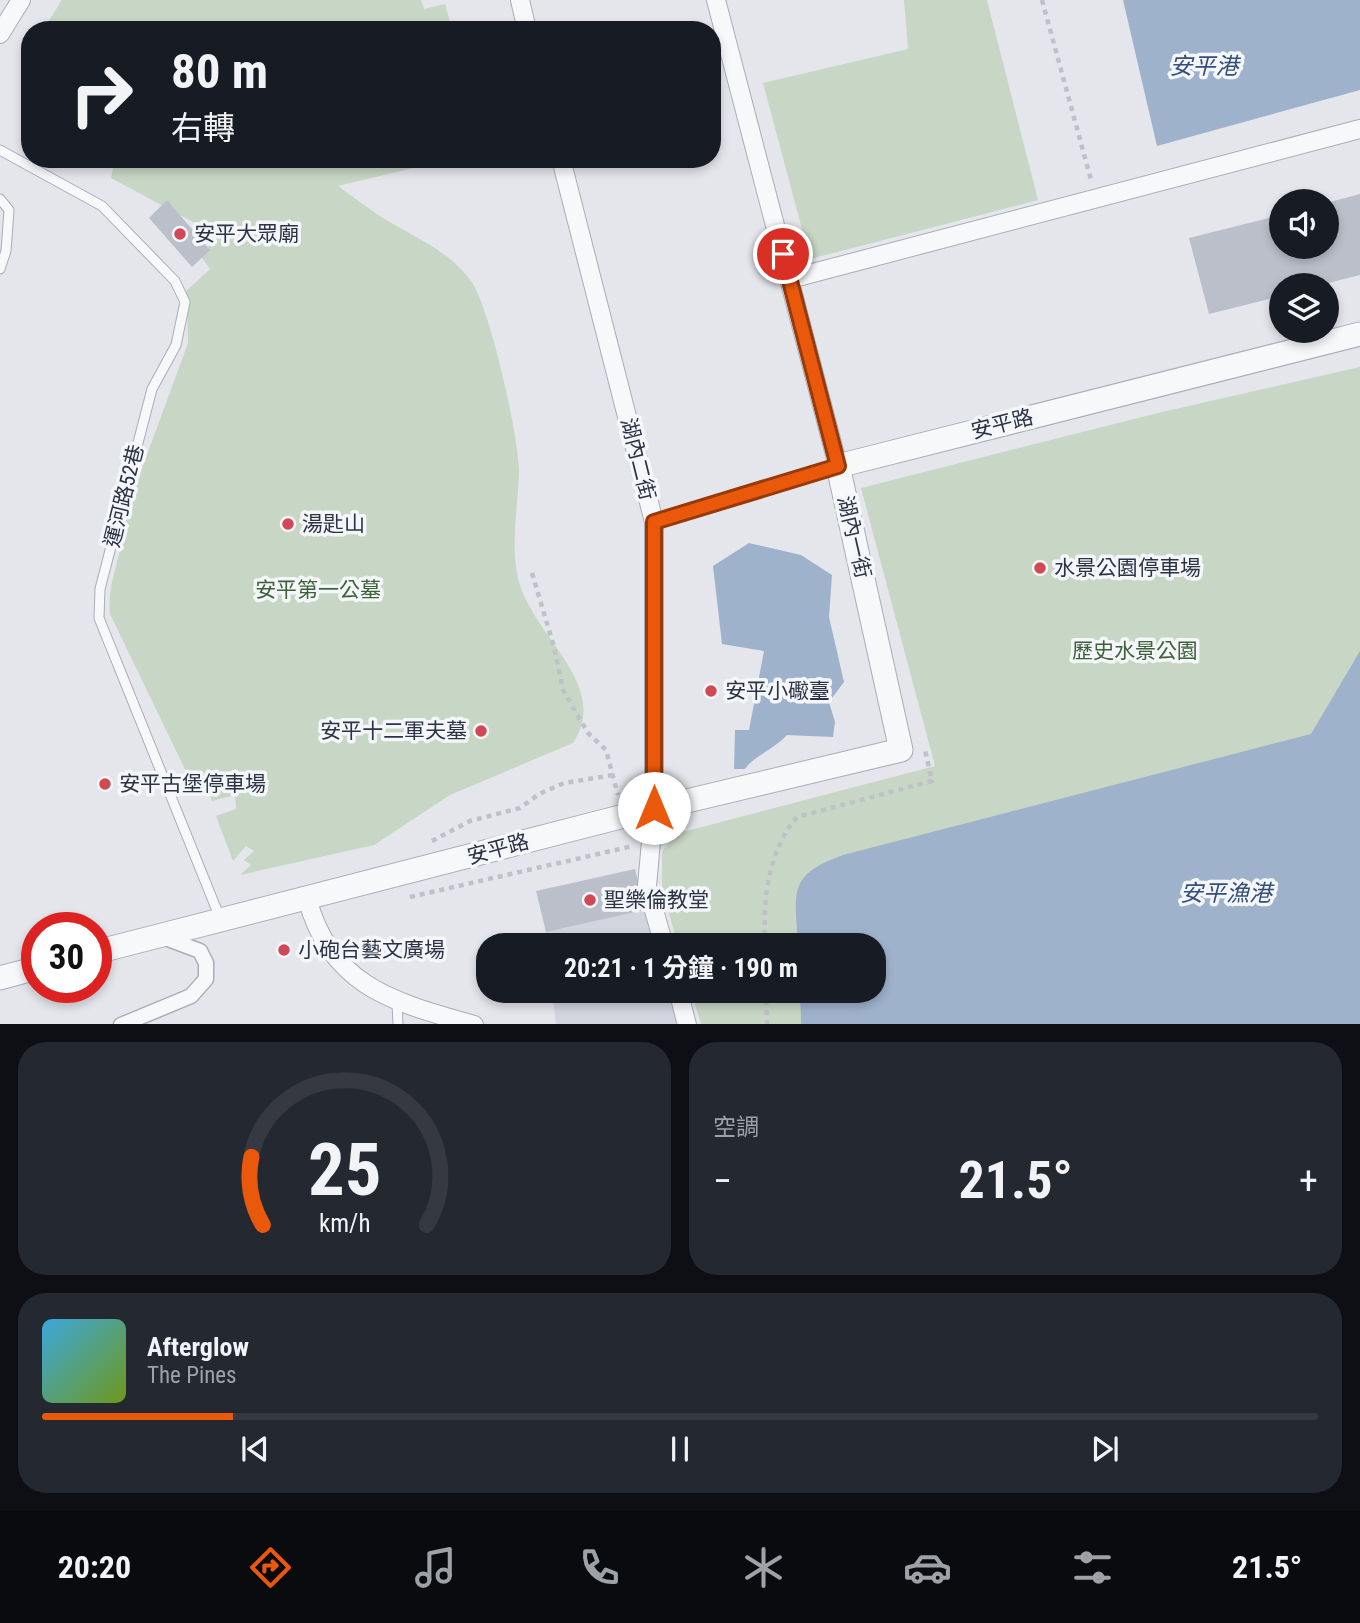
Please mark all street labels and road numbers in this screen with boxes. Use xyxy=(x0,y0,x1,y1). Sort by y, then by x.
street label: 安平路 xyxy=(969,405,1035,443)
street label: 湖內二街 xyxy=(616,415,660,503)
street label: 運河路52巷 xyxy=(100,442,148,550)
street label: 湖內一街 xyxy=(833,493,875,581)
street label: 安平路 xyxy=(464,829,532,869)

